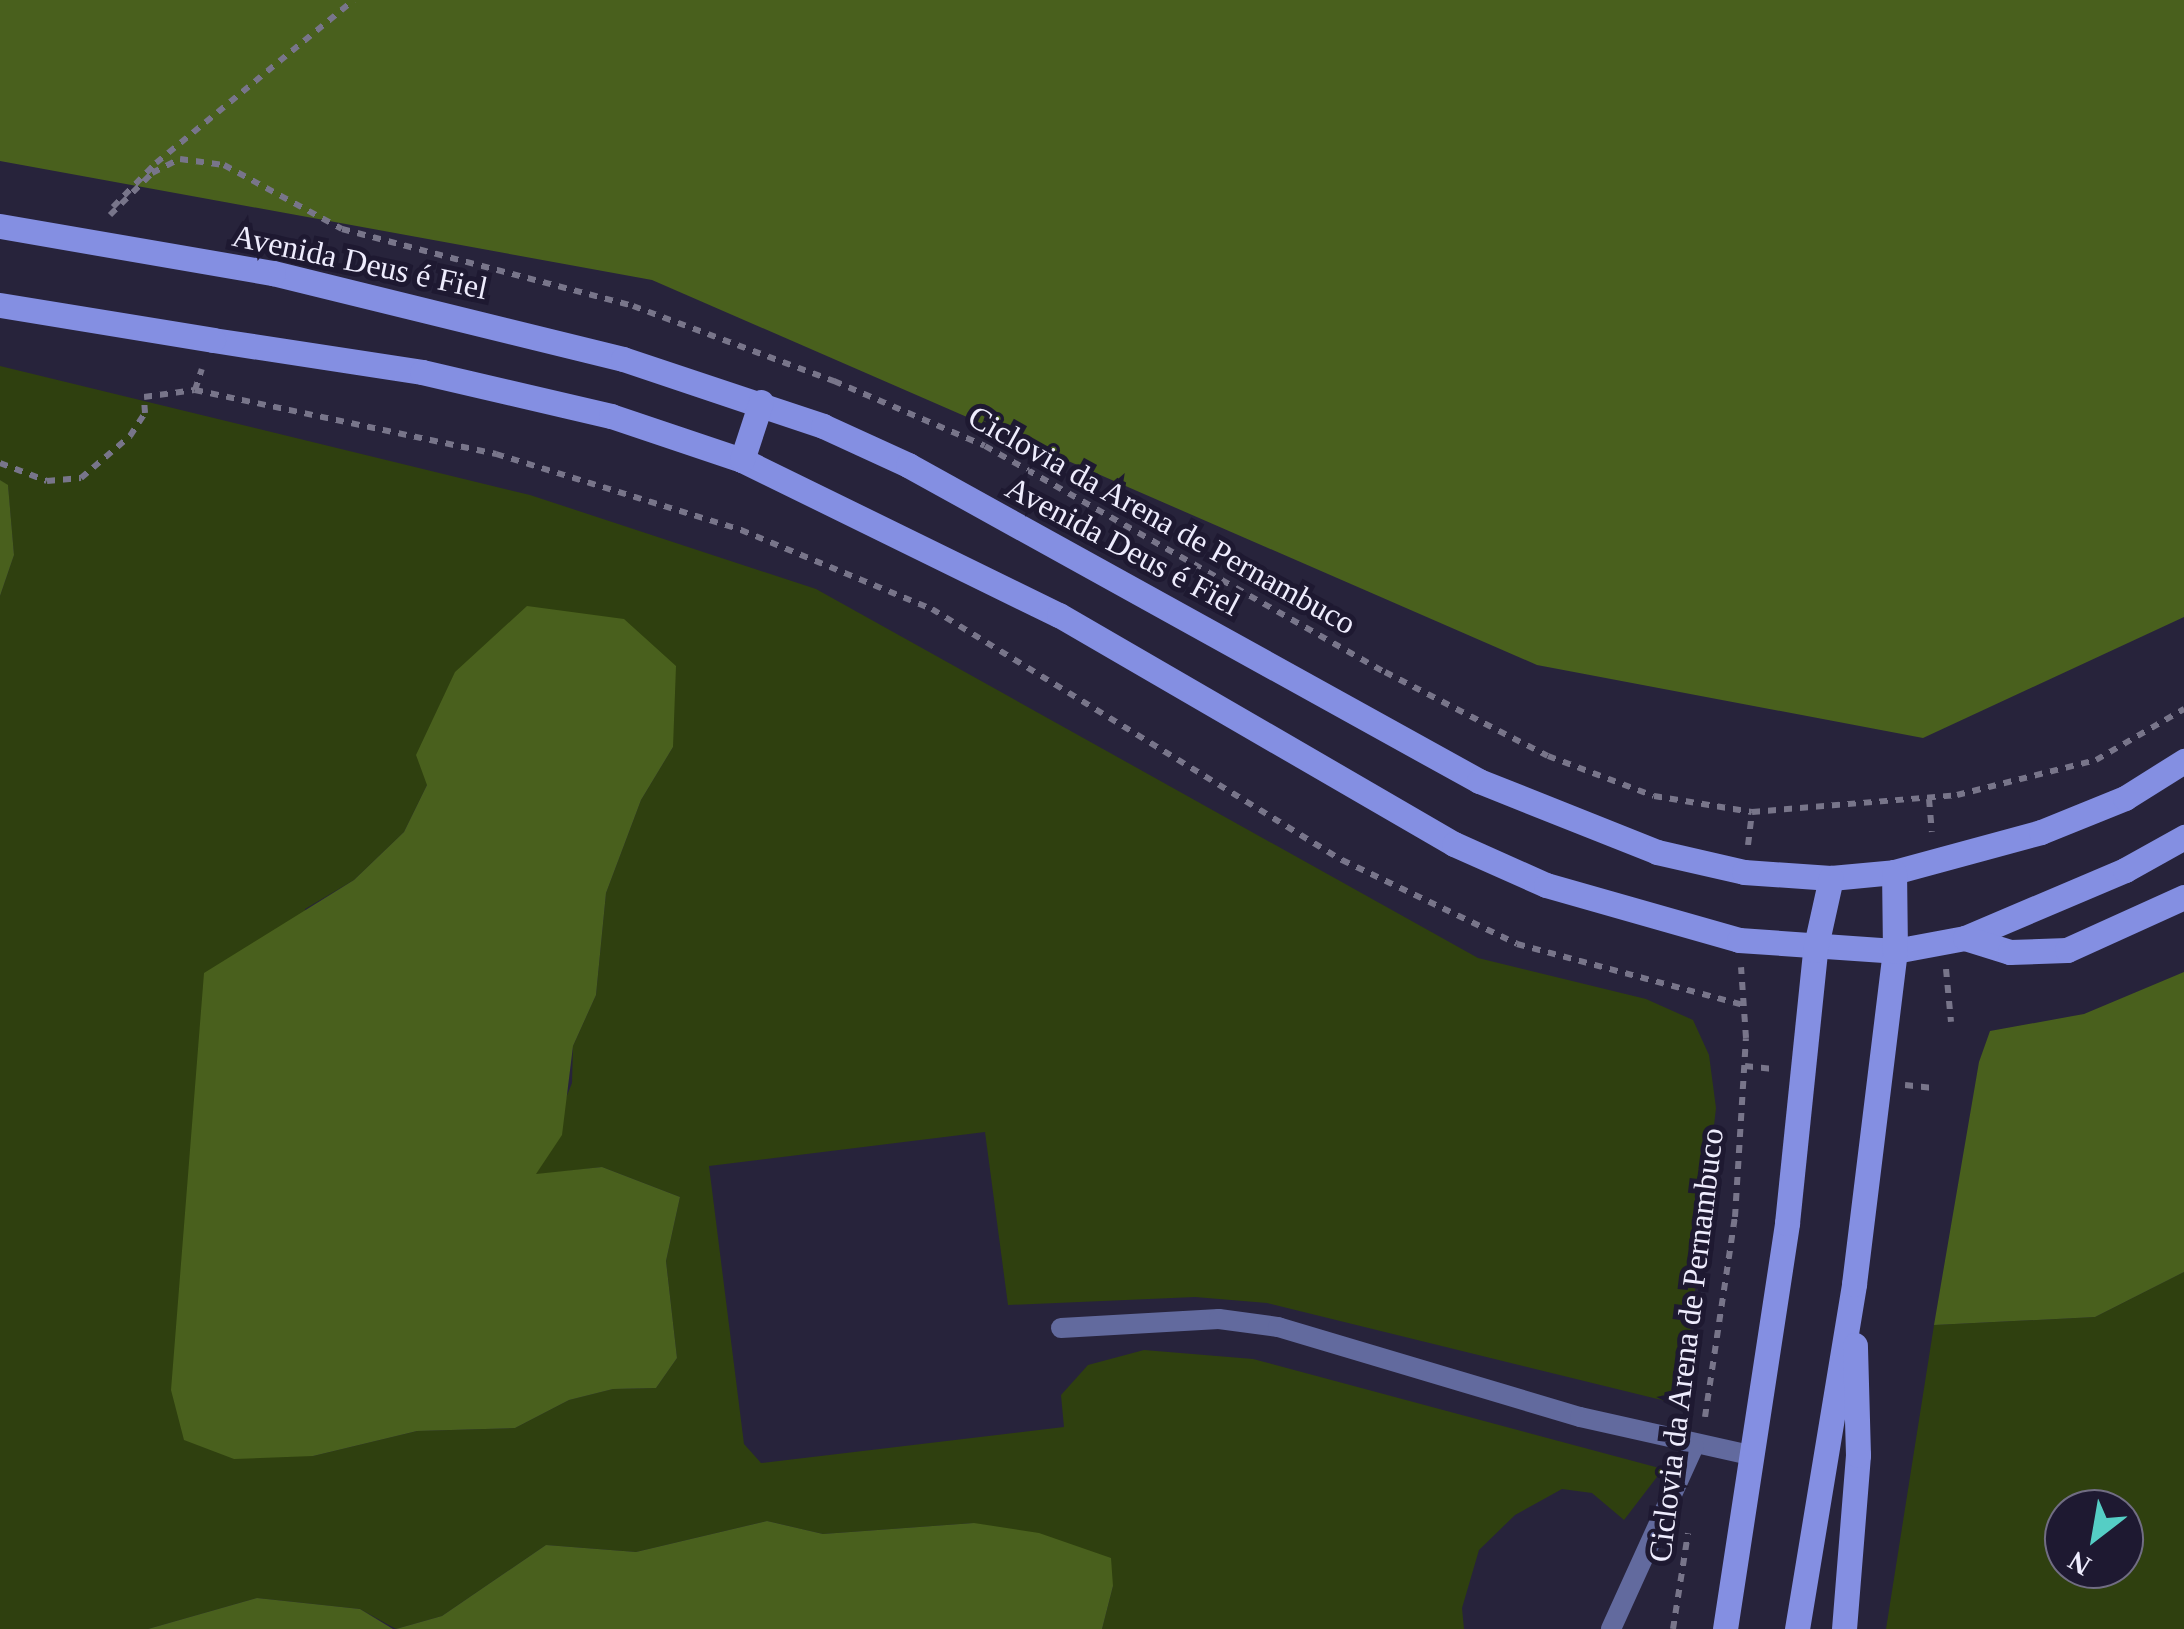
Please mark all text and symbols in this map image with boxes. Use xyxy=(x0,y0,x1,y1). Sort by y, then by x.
street label: Avenida Deus é Fiel xyxy=(229,216,491,308)
street label: Ciclovia da Arena de Pernambuco xyxy=(961,397,1363,643)
street label: Avenida Deus é Fiel xyxy=(999,468,1247,624)
street label: Ciclovia da Arena de Pernambuco xyxy=(1640,1125,1732,1565)
north arrow xyxy=(2044,1489,2144,1589)
text: N xyxy=(2063,1545,2096,1582)

